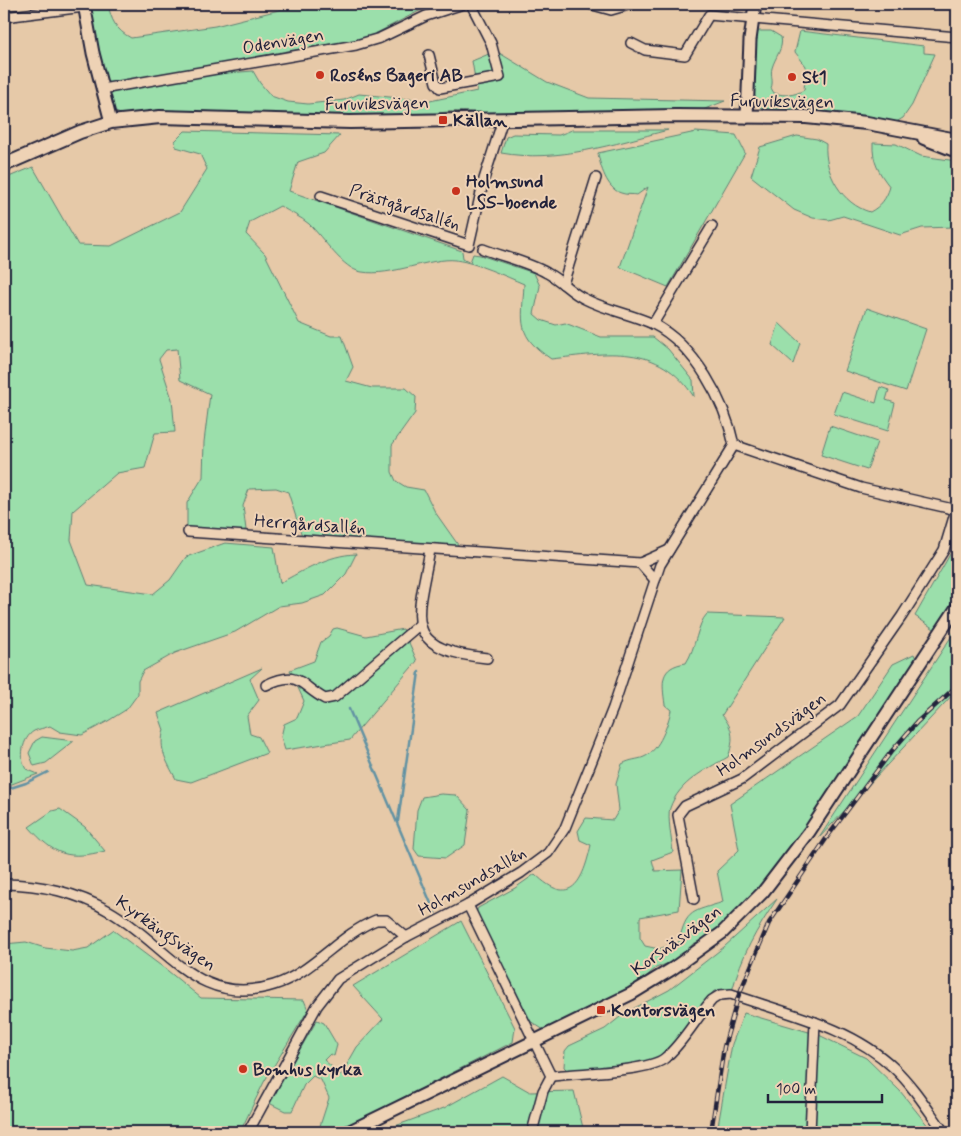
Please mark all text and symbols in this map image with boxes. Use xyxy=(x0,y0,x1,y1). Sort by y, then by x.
street label: Odenvägen xyxy=(241,23,326,61)
place label: Roséns Bageri AB xyxy=(330,64,464,88)
place label: St1 xyxy=(802,66,827,90)
marker: Roséns Bageri AB xyxy=(314,69,326,81)
marker: St1 xyxy=(786,71,798,83)
street label: Furuviksvägen xyxy=(730,89,834,115)
street label: Furuviksvägen xyxy=(325,91,429,117)
place label: Källan xyxy=(453,109,508,133)
marker: Källan xyxy=(437,114,449,126)
place label: Holmsund LSS-boende xyxy=(466,170,558,215)
street label: Prästgårdsallén xyxy=(346,179,463,237)
marker: Holmsund LSS-boende xyxy=(450,185,462,197)
street label: Herrgårdsallén xyxy=(253,509,367,541)
street label: Holmsundsvägen xyxy=(712,687,831,783)
street label: Holmsundsallén xyxy=(414,841,531,923)
street label: Kyrkängsvägen xyxy=(109,890,220,979)
street label: Korsnäsvägen xyxy=(627,900,727,982)
place label: Kontorsvägen xyxy=(611,999,716,1023)
marker: Kontorsvägen xyxy=(595,1004,607,1016)
place label: Bomhus kyrka xyxy=(253,1058,362,1082)
marker: Bomhus kyrka xyxy=(237,1063,249,1075)
scale bar xyxy=(768,1071,882,1103)
text: 100 m xyxy=(776,1080,816,1100)

